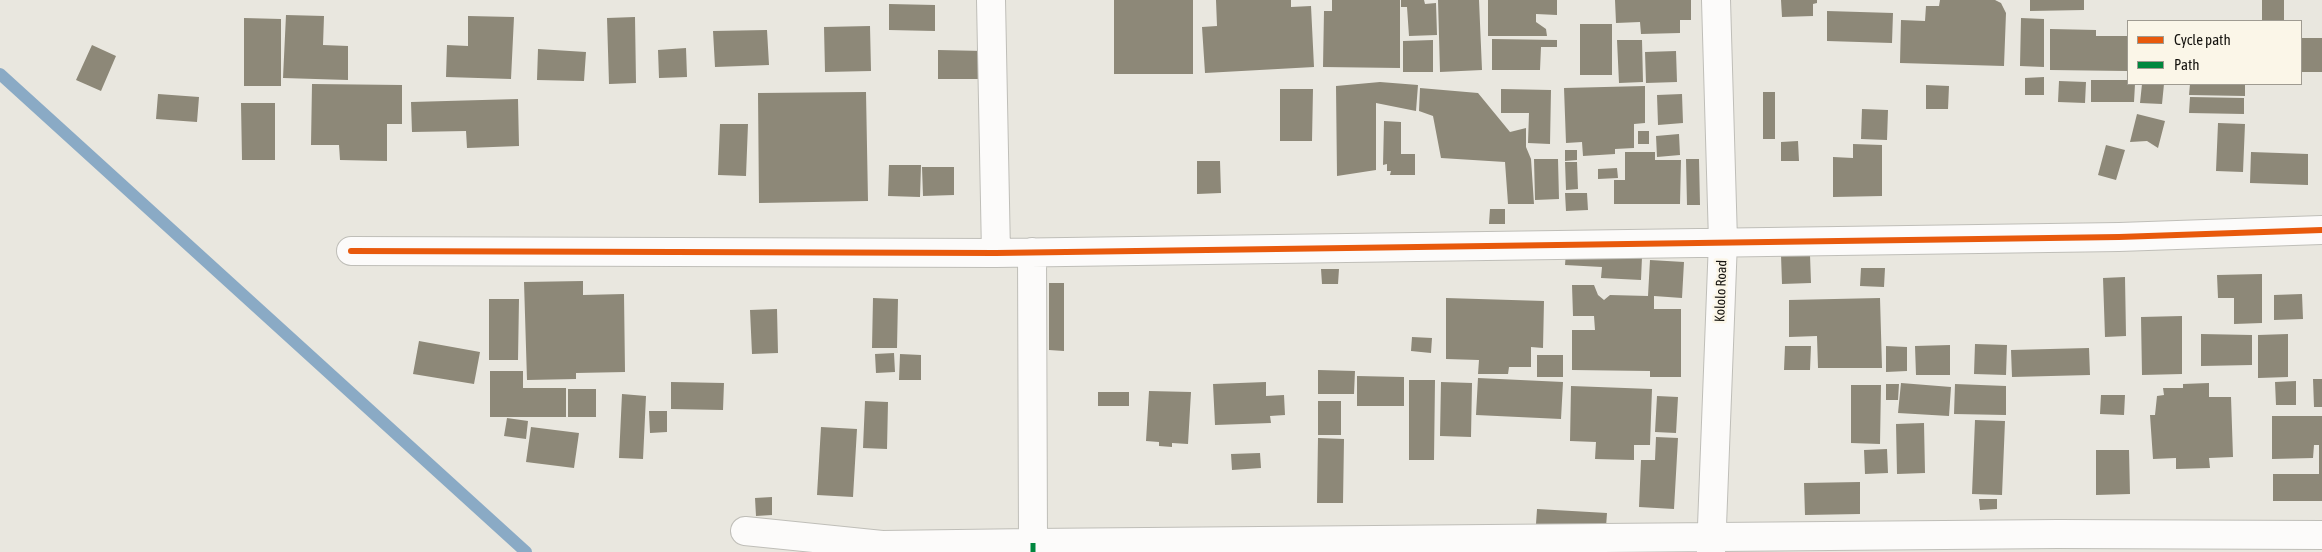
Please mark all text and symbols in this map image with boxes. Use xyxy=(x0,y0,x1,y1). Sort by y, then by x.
legend xyxy=(2127,20,2302,85)
text: Cycle path xyxy=(2174,31,2231,48)
text: Path xyxy=(2174,56,2200,73)
street label: Kololo Road xyxy=(1712,260,1730,322)

